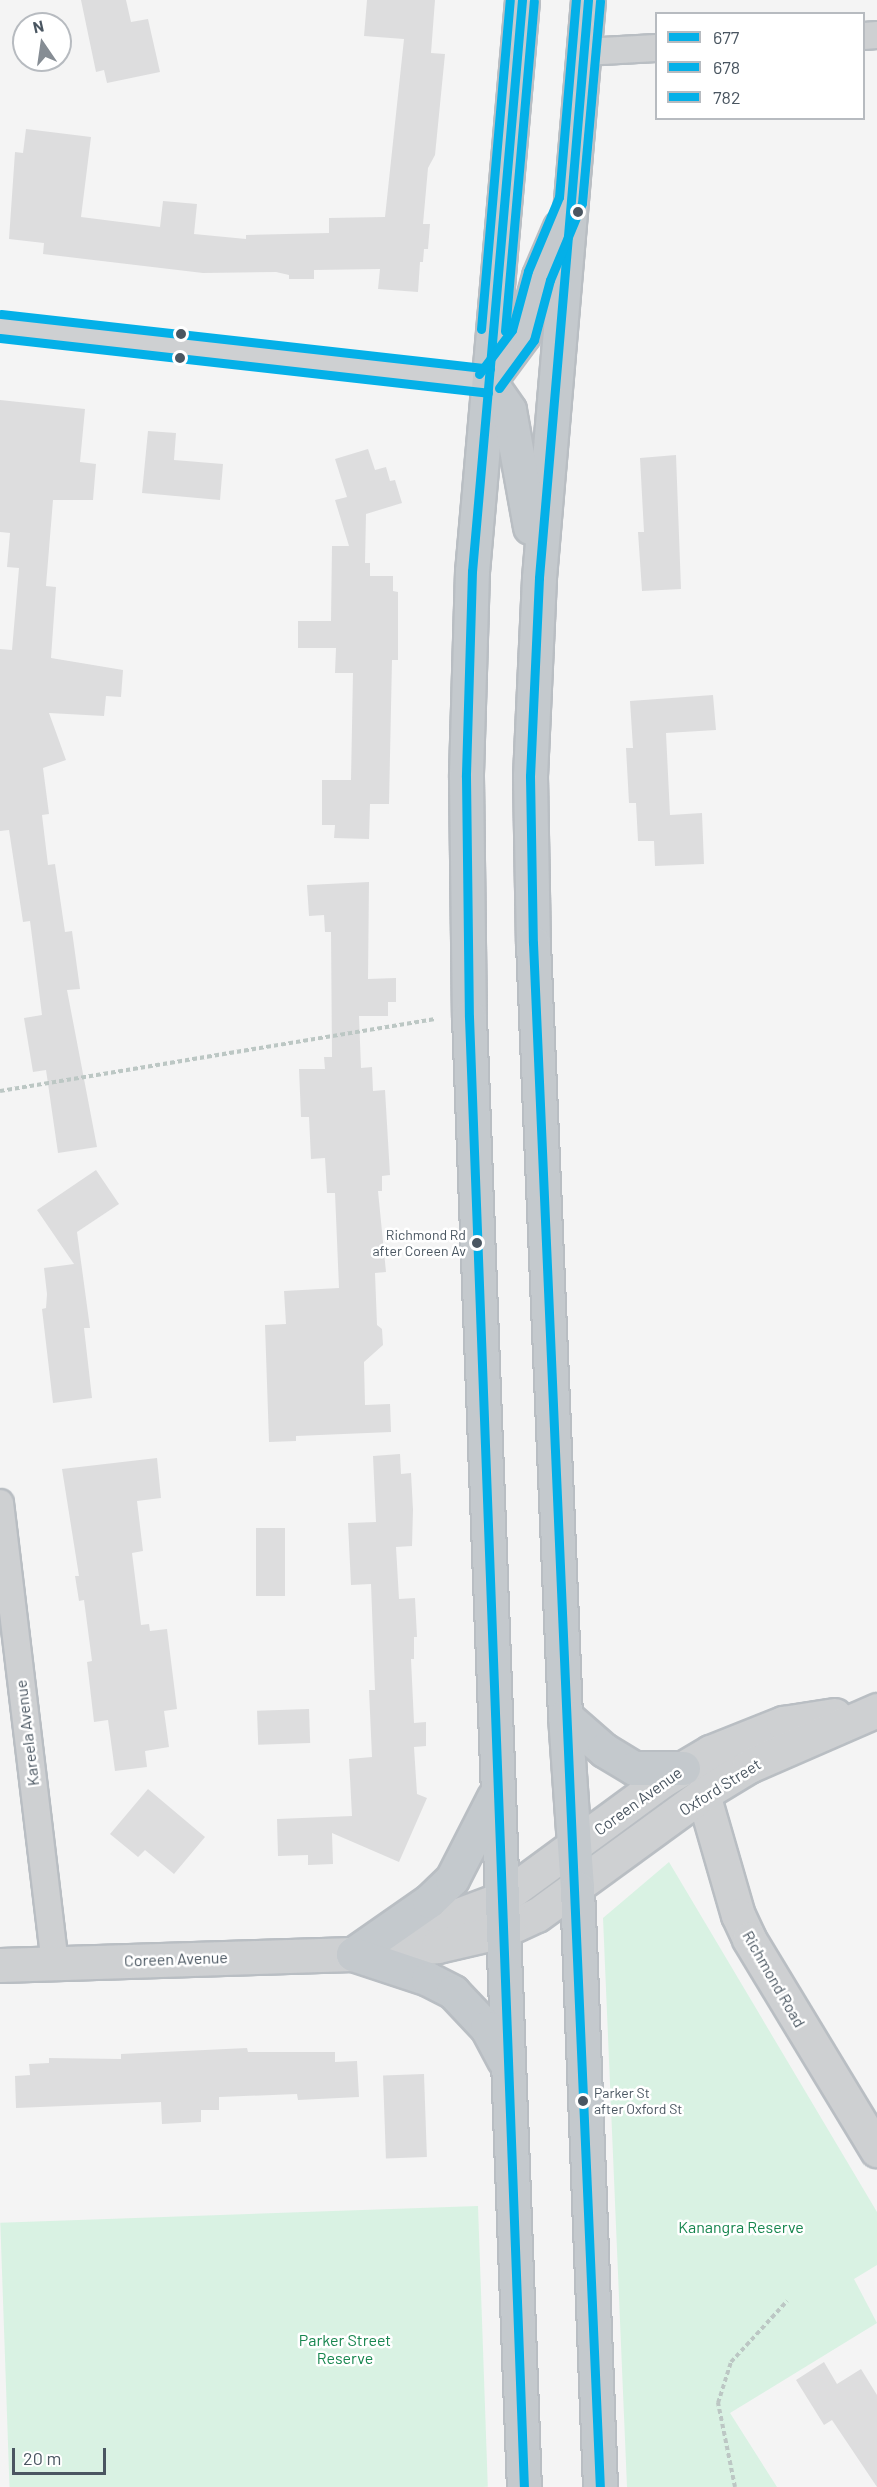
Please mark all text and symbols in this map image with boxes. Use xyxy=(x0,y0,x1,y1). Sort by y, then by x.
north arrow xyxy=(12,12,72,72)
legend xyxy=(655,12,865,120)
text: N xyxy=(31,15,46,36)
text: 677 xyxy=(713,26,739,48)
text: 678 xyxy=(713,56,740,78)
text: 782 xyxy=(713,86,741,108)
unlabelled marker xyxy=(572,206,584,218)
unlabelled marker xyxy=(175,328,187,340)
unlabelled marker xyxy=(174,352,186,364)
place label: Richmond Rd after Coreen Av xyxy=(373,1227,466,1260)
marker: Richmond Rd after Coreen Av xyxy=(471,1237,483,1249)
street label: Kareela Avenue xyxy=(11,1679,43,1787)
street label: Oxford Street xyxy=(676,1754,764,1820)
street label: Coreen Avenue xyxy=(590,1763,686,1839)
street label: Richmond Road xyxy=(739,1927,809,2031)
street label: Coreen Avenue xyxy=(124,1948,228,1970)
place label: Parker St after Oxford St xyxy=(594,2085,682,2118)
marker: Parker St after Oxford St xyxy=(577,2095,589,2107)
park label: Kanangra Reserve xyxy=(678,2217,804,2237)
park label: Parker Street Reserve xyxy=(299,2330,391,2368)
scale bar xyxy=(15,2436,110,2474)
text: 20 m xyxy=(23,2447,61,2469)

